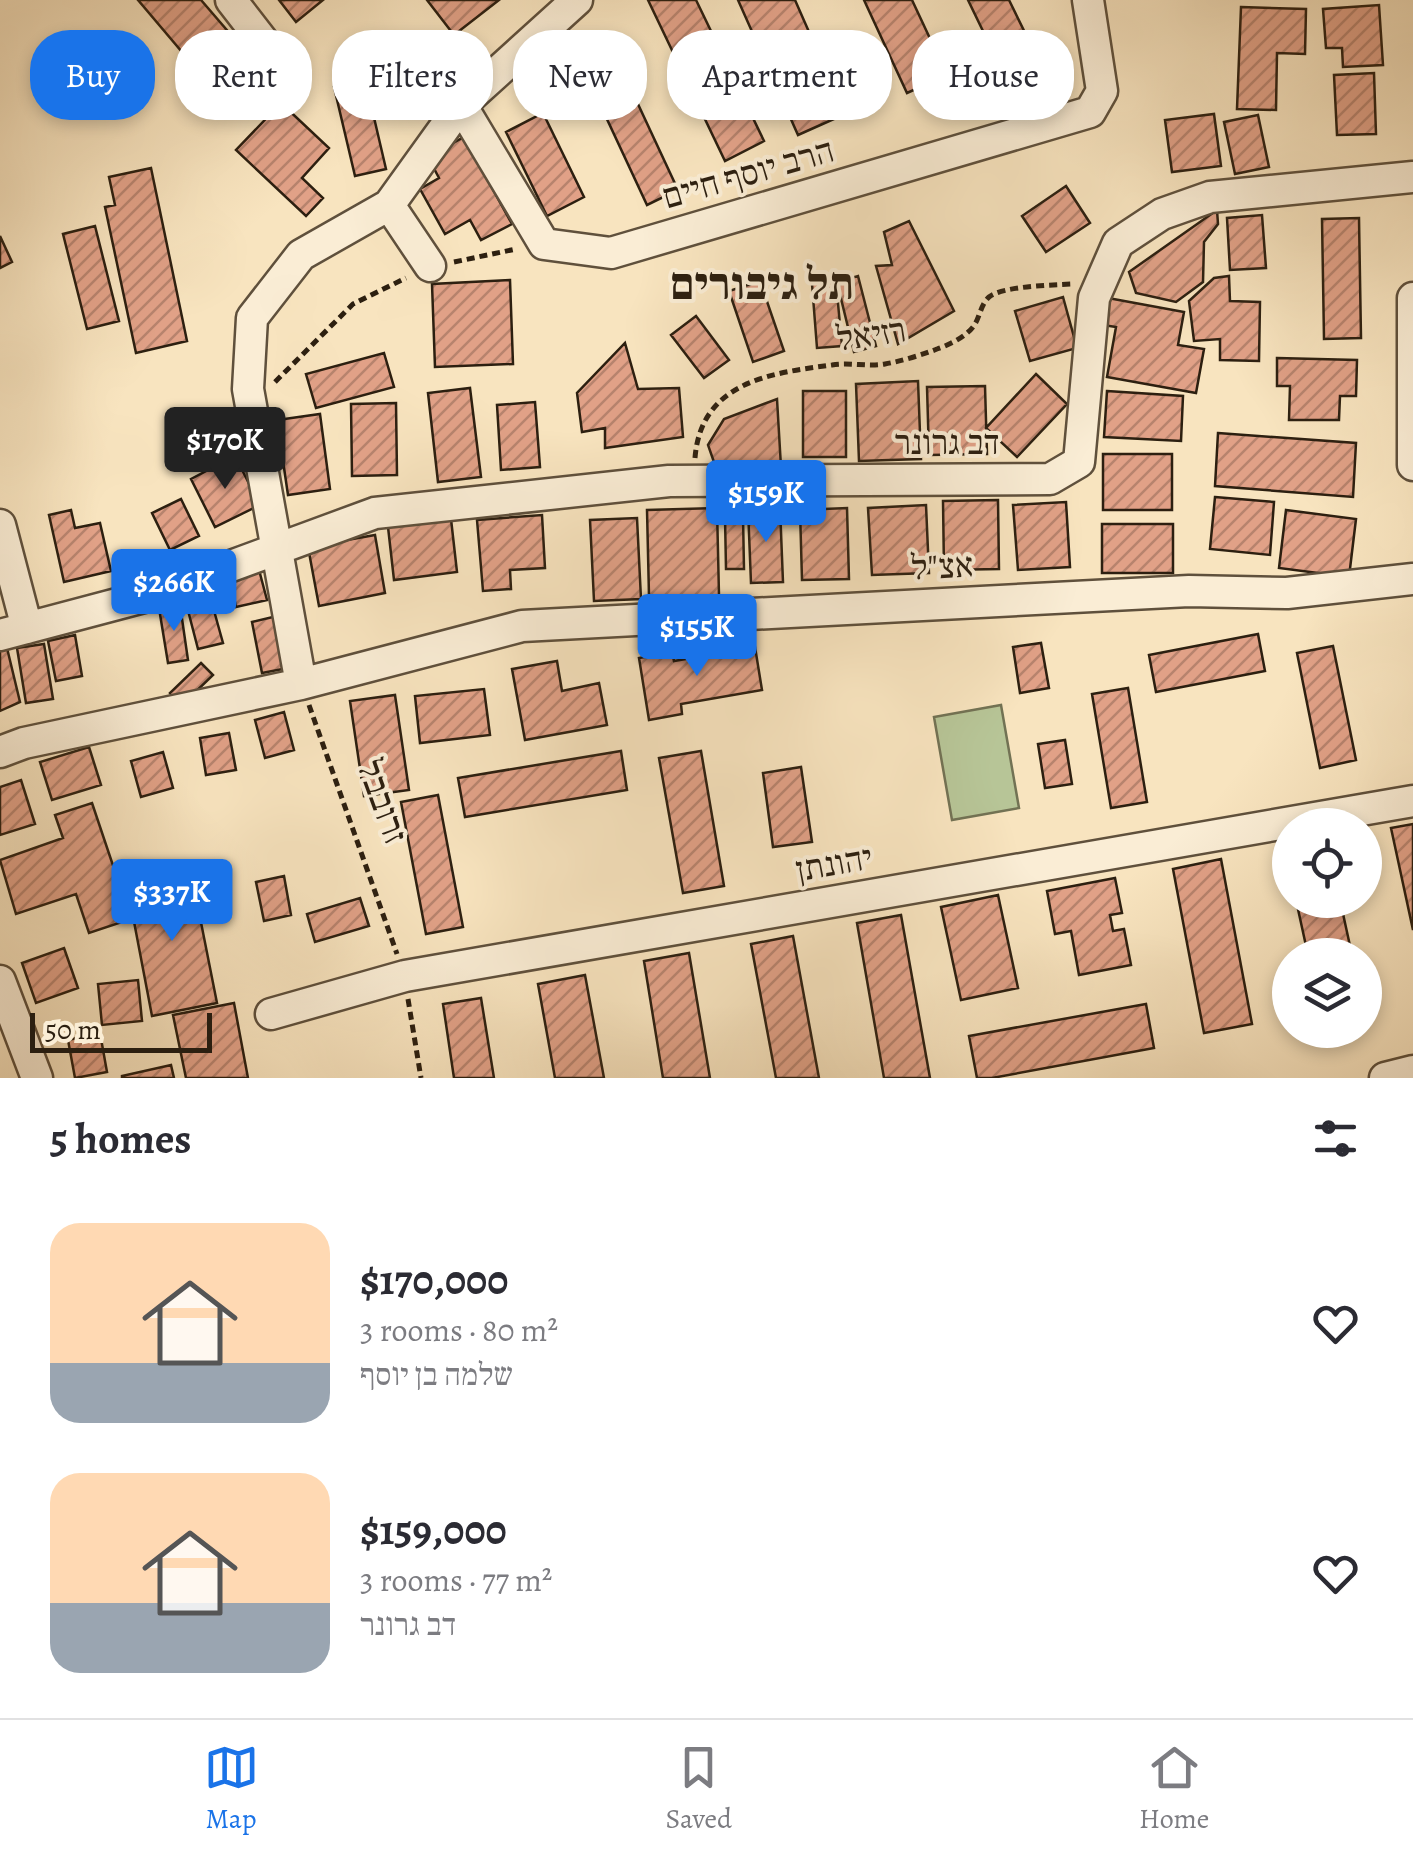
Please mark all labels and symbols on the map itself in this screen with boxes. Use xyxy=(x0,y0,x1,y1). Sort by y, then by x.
street label: הרב יוסף חיים xyxy=(657,126,839,220)
district label: תל גיבורים xyxy=(670,253,854,315)
street label: רזיאל xyxy=(833,305,909,363)
pin: $170K xyxy=(155,407,295,492)
street label: דב גרונר xyxy=(894,418,1000,466)
pin: $159K xyxy=(696,460,836,545)
street label: אצ"ל xyxy=(909,540,975,592)
pin: $266K xyxy=(104,549,244,634)
pin: $155K xyxy=(627,594,767,679)
street label: זרובבל xyxy=(346,752,420,850)
street label: יהונתן xyxy=(792,833,876,893)
pin: $337K xyxy=(102,859,242,944)
scale bar xyxy=(30,1008,212,1052)

